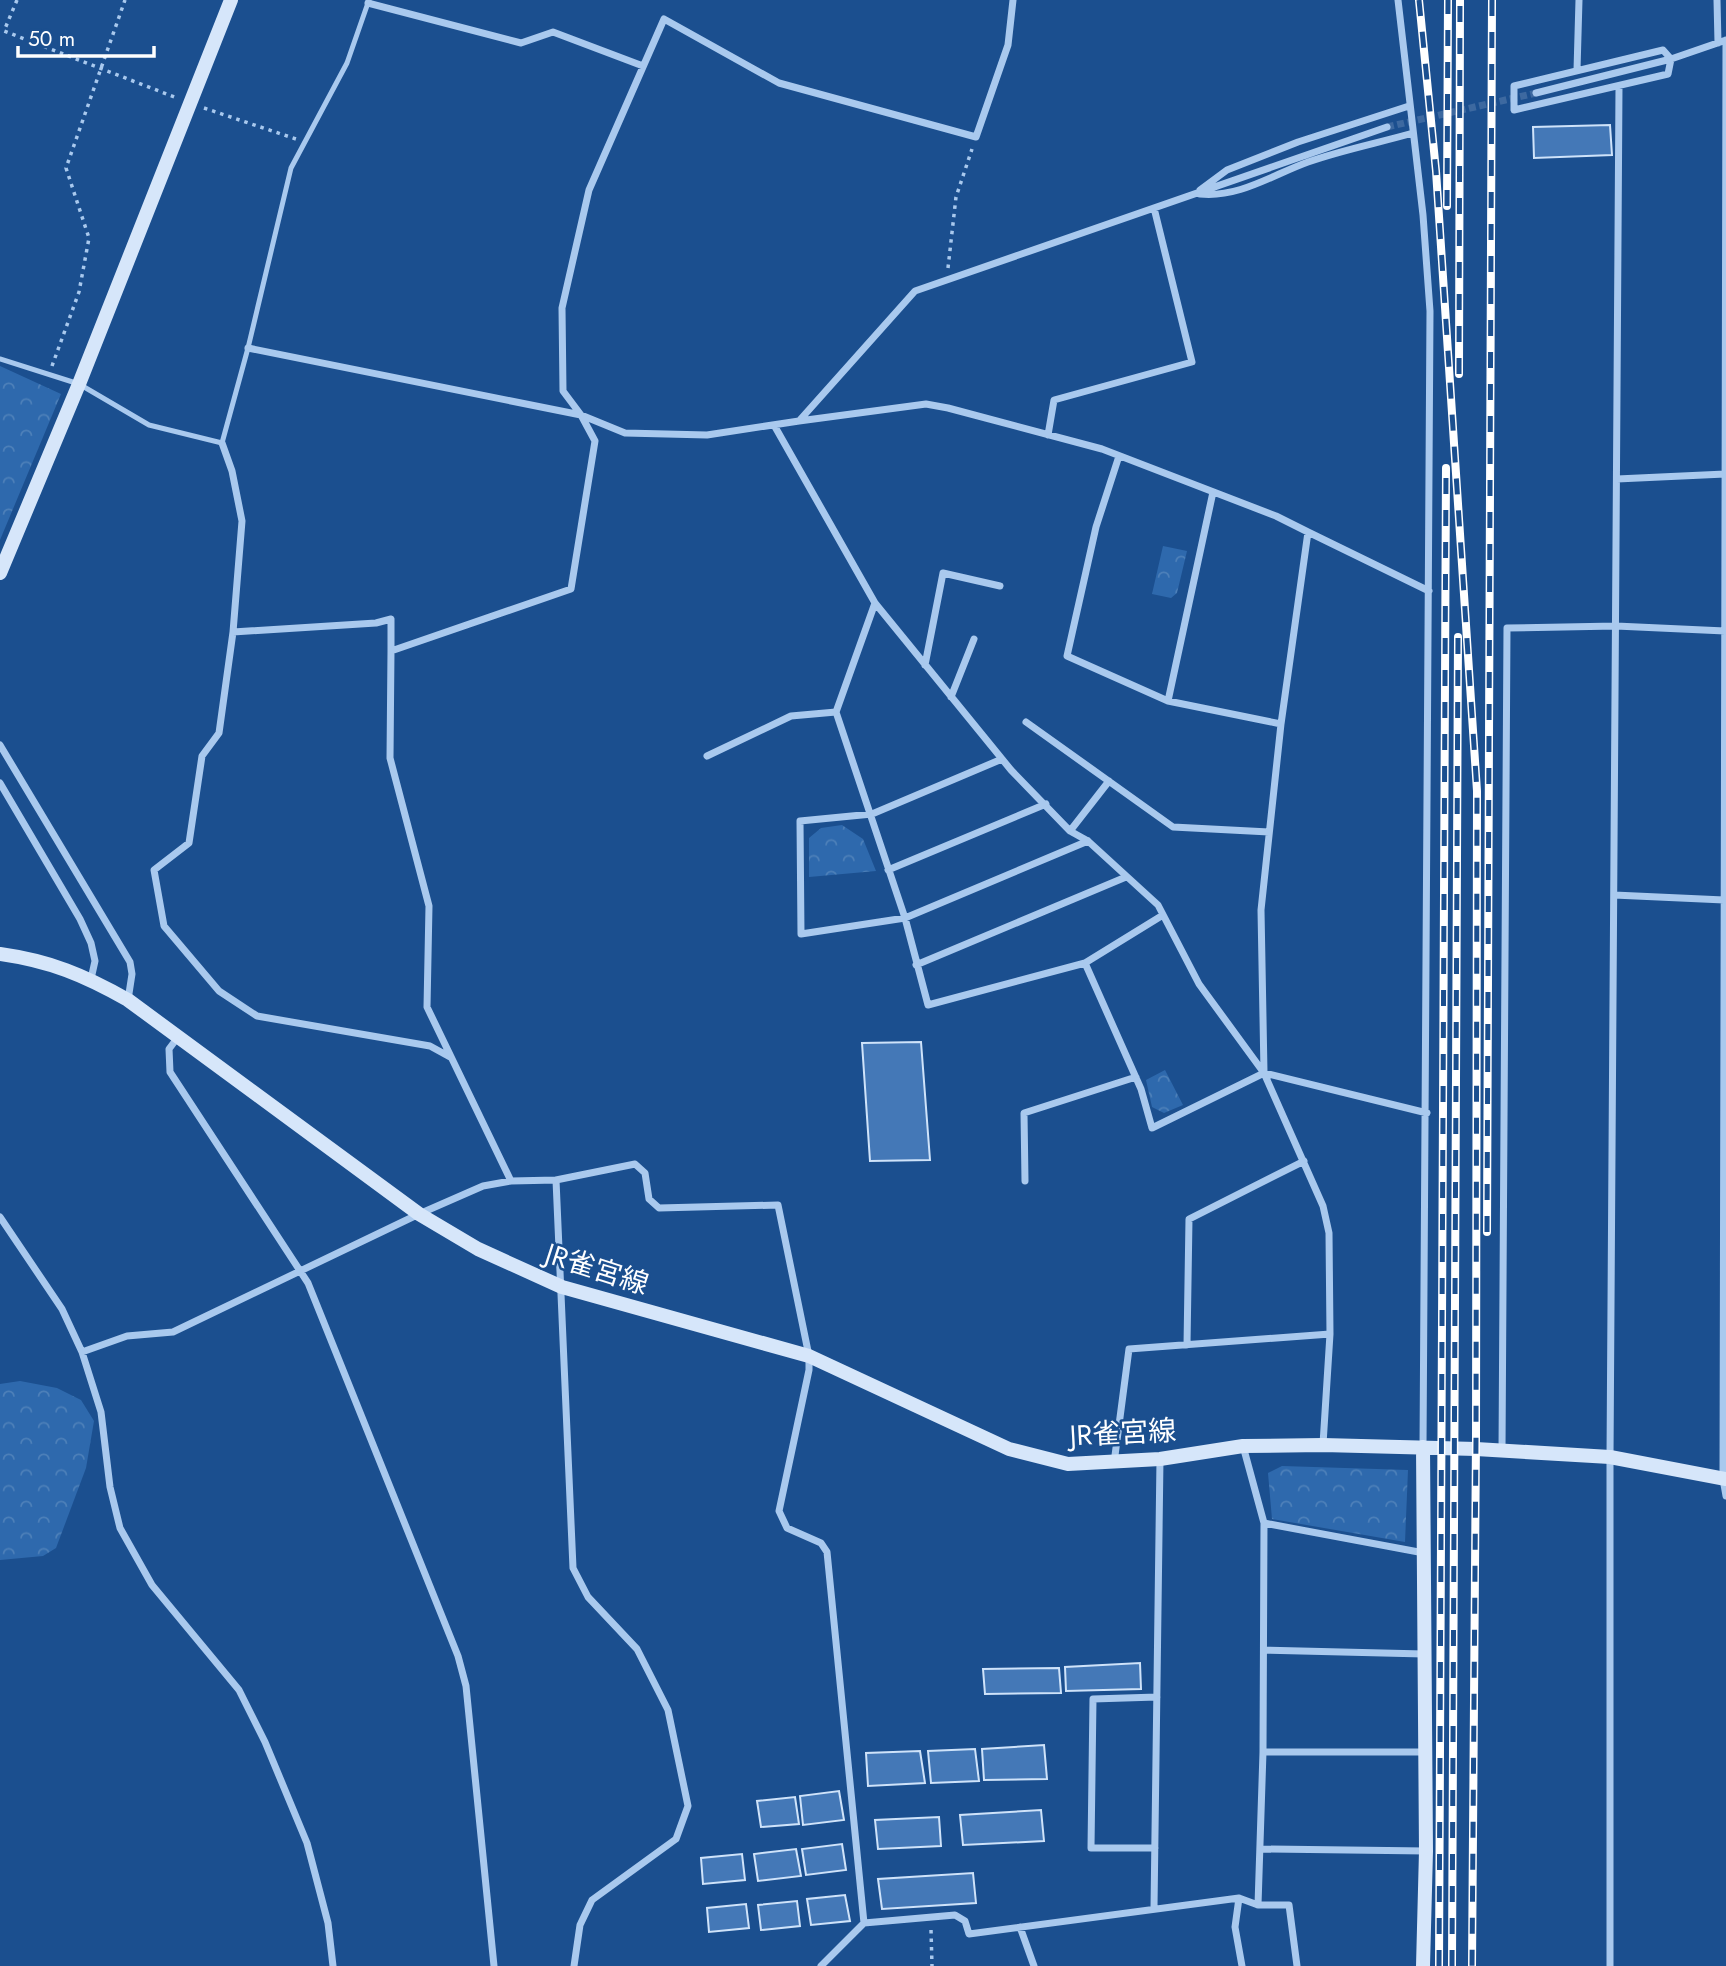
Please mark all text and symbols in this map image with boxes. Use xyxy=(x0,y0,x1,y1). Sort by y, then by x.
scale bar xyxy=(18,14,154,58)
text: 50 m xyxy=(28,24,75,54)
street label: JR雀宮線 xyxy=(536,1232,654,1305)
street label: JR雀宮線 xyxy=(1065,1410,1177,1456)

